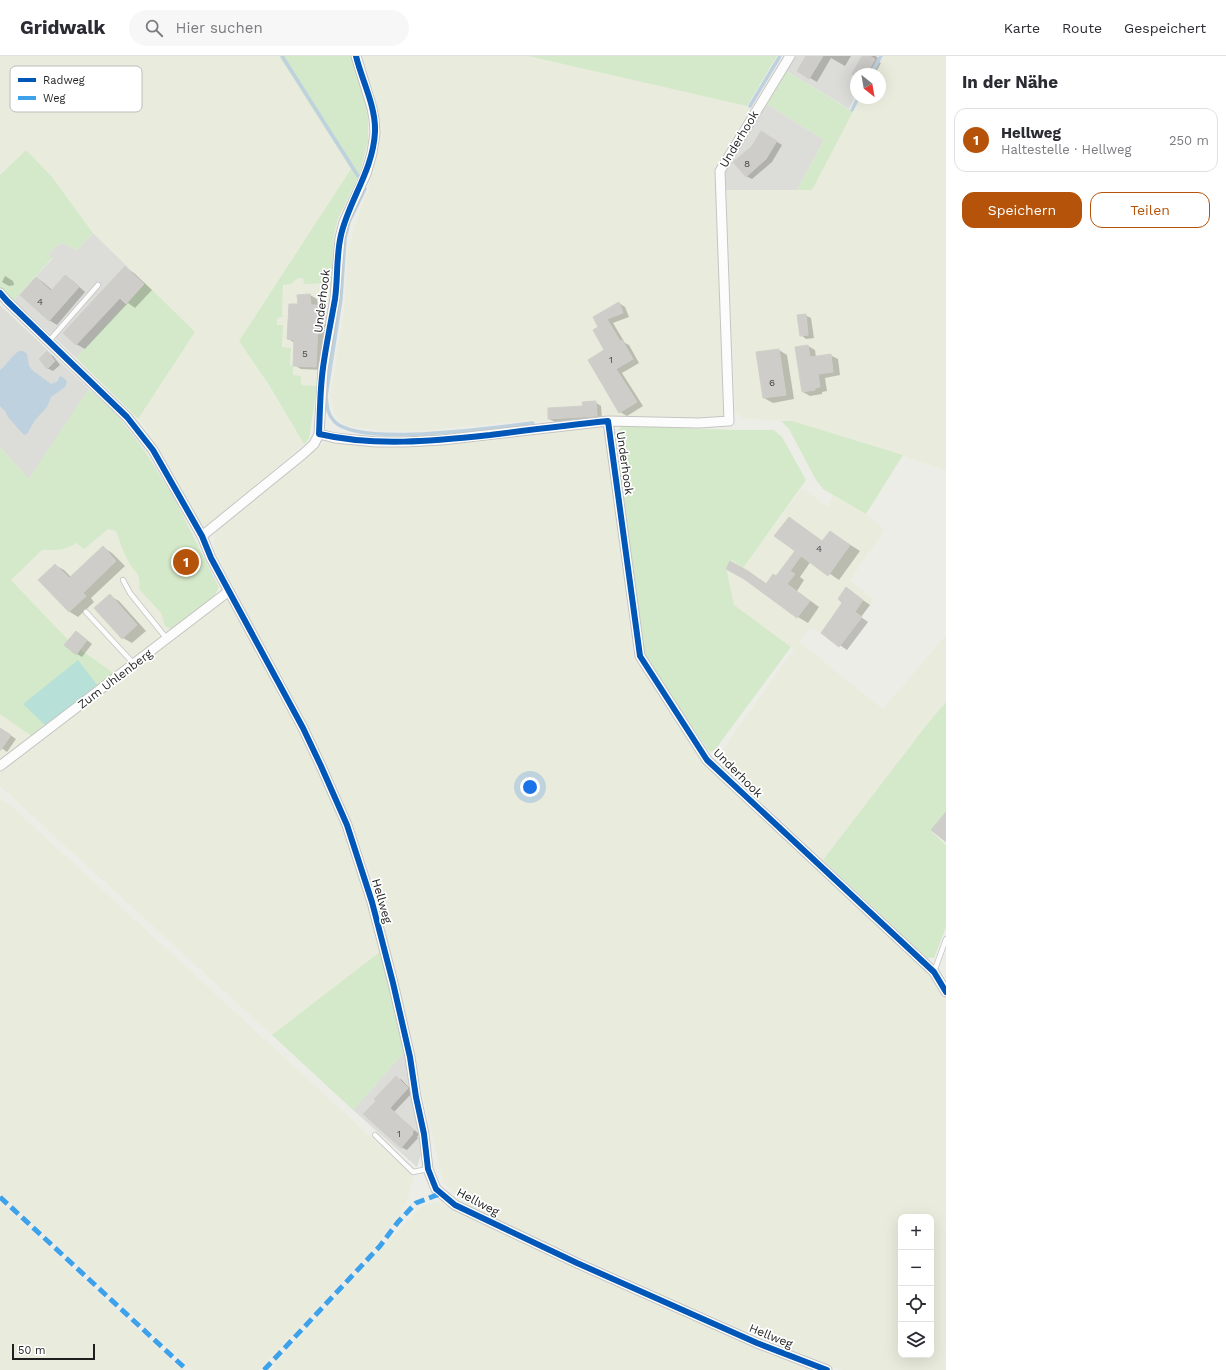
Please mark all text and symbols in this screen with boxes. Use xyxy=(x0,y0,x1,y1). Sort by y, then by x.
search box xyxy=(129,10,409,46)
text: Gridwalk xyxy=(20,16,105,39)
icon: search xyxy=(143,17,165,39)
text: Hier suchen xyxy=(175,19,263,37)
text: Karte xyxy=(1004,20,1040,36)
text: Route xyxy=(1062,20,1102,36)
text: Gespeichert xyxy=(1124,20,1206,36)
legend xyxy=(10,66,142,112)
north arrow xyxy=(850,68,886,104)
text: In der Nähe xyxy=(962,72,1058,92)
text: Radweg xyxy=(43,74,85,87)
text: Weg xyxy=(43,92,66,105)
street label: Underhook xyxy=(717,108,762,170)
text: Hellweg xyxy=(1001,124,1061,142)
text: 1 xyxy=(973,133,979,148)
text: 250 m xyxy=(1169,133,1209,148)
text: Haltestelle · Hellweg xyxy=(1001,142,1131,157)
house number: 8 xyxy=(744,158,750,169)
button: Speichern xyxy=(962,192,1082,228)
button: Teilen xyxy=(1090,192,1210,228)
street label: Underhook xyxy=(311,268,333,334)
house number: 4 xyxy=(37,296,43,307)
house number: 5 xyxy=(302,348,308,359)
house number: 1 xyxy=(609,354,613,365)
house number: 6 xyxy=(769,377,775,388)
street label: Underhook xyxy=(614,430,636,496)
house number: 4 xyxy=(816,543,822,554)
pin: 1 xyxy=(173,547,199,577)
street label: Zum Uhlenberg xyxy=(75,646,155,712)
street label: Underhook xyxy=(710,745,766,801)
your location xyxy=(520,777,540,797)
street label: Hellweg xyxy=(369,877,395,926)
house number: 1 xyxy=(397,1128,401,1139)
street label: Hellweg xyxy=(454,1185,502,1219)
map controls xyxy=(898,1214,934,1358)
button: + xyxy=(898,1214,934,1250)
button: − xyxy=(898,1250,934,1286)
button: locate xyxy=(898,1286,934,1322)
street label: Hellweg xyxy=(747,1321,795,1351)
button: layers xyxy=(898,1322,934,1358)
scale bar xyxy=(12,1342,95,1361)
text: 50 m xyxy=(18,1344,45,1357)

